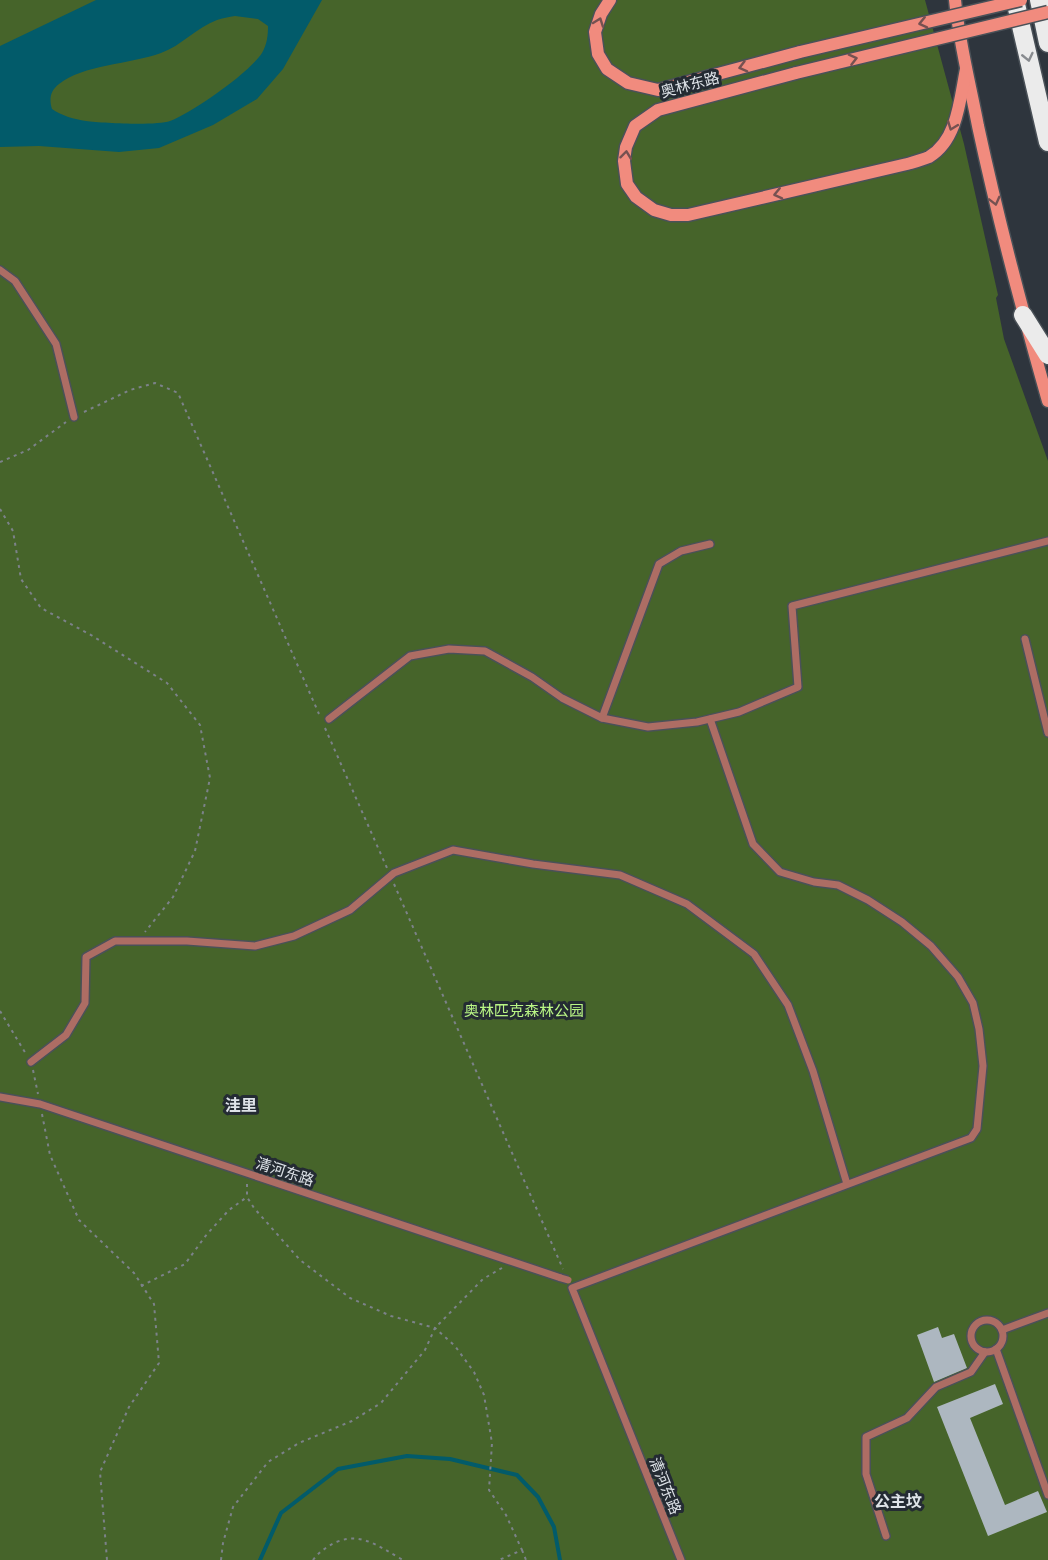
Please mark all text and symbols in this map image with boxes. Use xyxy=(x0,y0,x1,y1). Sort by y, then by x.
one-way arrow xyxy=(918,16,928,29)
one-way arrow xyxy=(591,17,604,28)
one-way arrow xyxy=(1021,52,1034,62)
one-way arrow xyxy=(848,54,858,67)
one-way arrow xyxy=(739,60,749,73)
street label: 奥林东路 xyxy=(659,69,721,101)
one-way arrow xyxy=(947,119,959,130)
one-way arrow xyxy=(619,150,631,159)
one-way arrow xyxy=(774,187,784,200)
one-way arrow xyxy=(987,196,1000,206)
park label: 奥林匹克森林公园 xyxy=(464,1002,584,1020)
district label: 洼里 xyxy=(225,1096,257,1115)
street label: 清河东路 xyxy=(254,1154,316,1190)
street label: 清河东路 xyxy=(645,1455,685,1517)
district label: 公主坟 xyxy=(874,1492,922,1511)

